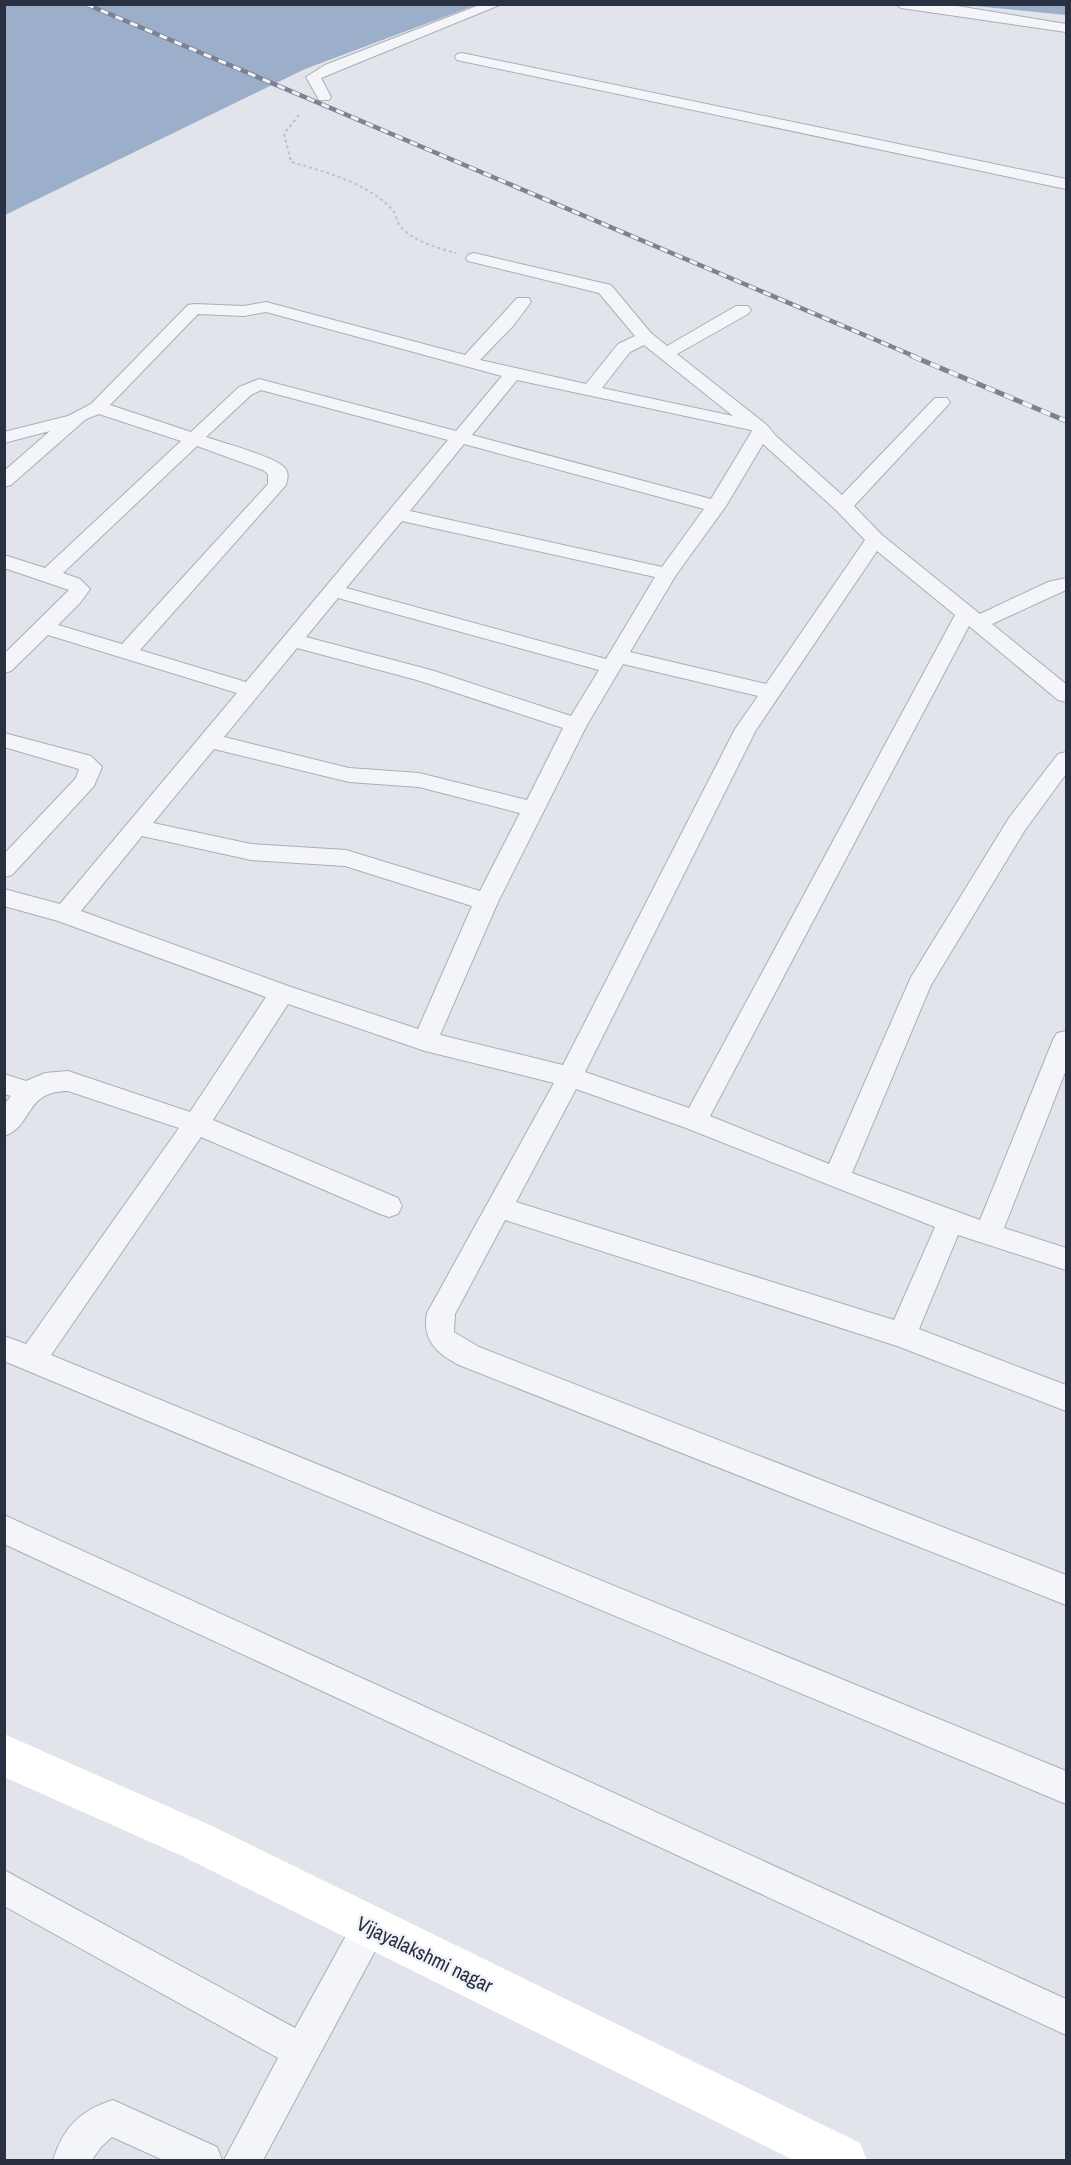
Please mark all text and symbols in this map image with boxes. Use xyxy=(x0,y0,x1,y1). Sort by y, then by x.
street label: Vijayalakshmi nagar xyxy=(352,1909,498,1999)

